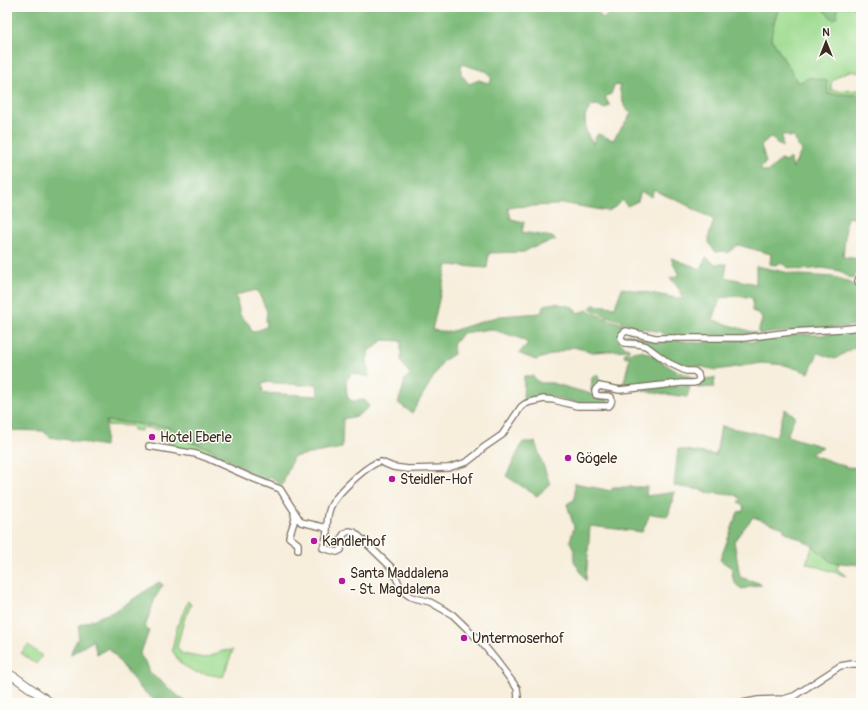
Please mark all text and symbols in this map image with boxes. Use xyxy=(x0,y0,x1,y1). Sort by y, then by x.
north arrow xyxy=(806,22,846,62)
text: N xyxy=(822,26,830,39)
place label: Hotel Eberle xyxy=(160,429,232,446)
marker: Hotel Eberle xyxy=(147,432,157,442)
place label: Gögele xyxy=(576,450,617,467)
marker: Gögele xyxy=(563,453,573,463)
place label: Steidler-Hof xyxy=(400,471,474,488)
marker: Steidler-Hof xyxy=(387,474,397,484)
place label: Kandlerhof xyxy=(322,533,387,550)
marker: Kandlerhof xyxy=(309,536,319,546)
place label: Santa Maddalena - St. Magdalena xyxy=(350,565,448,598)
marker: Santa Maddalena - St. Magdalena xyxy=(337,576,347,586)
place label: Untermoserhof xyxy=(472,630,565,647)
marker: Untermoserhof xyxy=(459,633,469,643)

